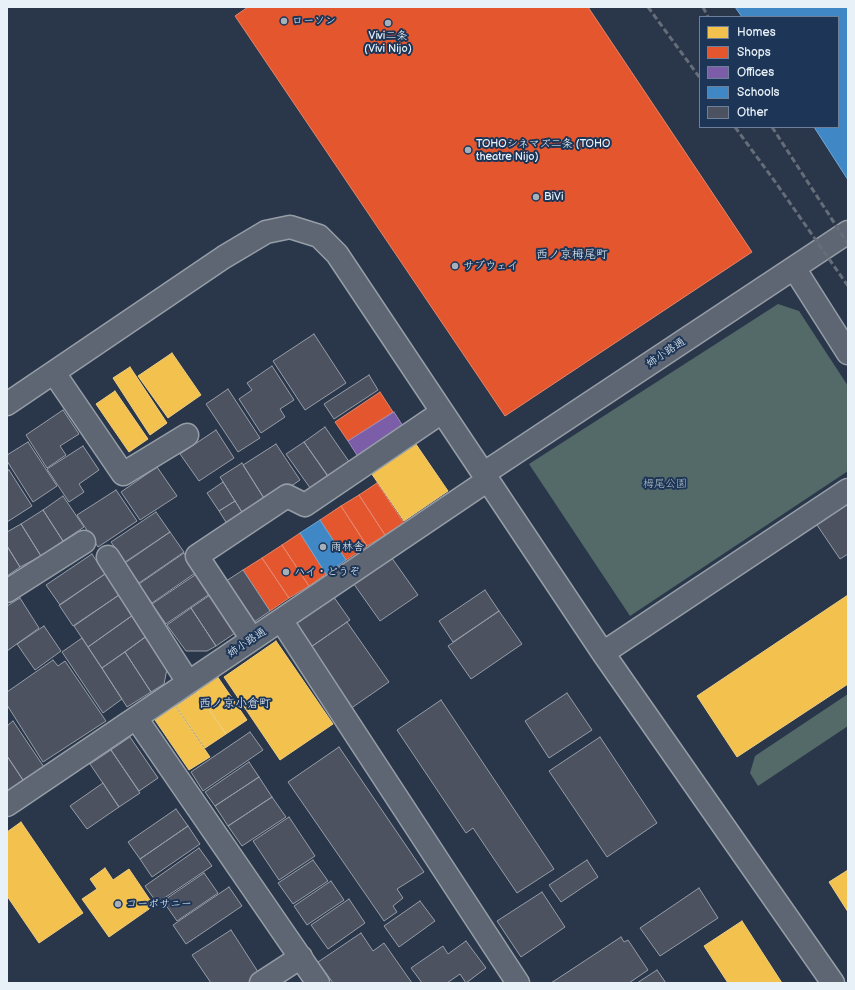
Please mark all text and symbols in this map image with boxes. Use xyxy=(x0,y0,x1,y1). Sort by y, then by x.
place label: ローソン xyxy=(292,14,336,28)
marker: ローソン xyxy=(279,16,289,26)
legend xyxy=(699,16,839,128)
marker: Vivi二条 (Vivi Nijo) xyxy=(383,18,393,28)
text: Homes xyxy=(737,25,776,40)
place label: Vivi二条 (Vivi Nijo) xyxy=(364,29,412,55)
text: Shops xyxy=(737,45,771,60)
text: Offices xyxy=(737,65,774,80)
text: Schools xyxy=(737,85,780,100)
text: Other xyxy=(737,105,768,120)
place label: TOHOシネマズ二条 (TOHO theatre Nijo) xyxy=(476,137,610,163)
marker: TOHOシネマズ二条 (TOHO theatre Nijo) xyxy=(463,145,473,155)
place label: BiVi xyxy=(544,190,563,204)
marker: BiVi xyxy=(531,192,541,202)
district label: 西ノ京栂尾町 xyxy=(536,248,608,262)
place label: サブウェイ xyxy=(463,259,518,273)
marker: サブウェイ xyxy=(450,261,460,271)
street label: 姉小路通 xyxy=(644,335,688,371)
park label: 栂尾公園 xyxy=(643,477,687,491)
place label: 雨林舎 xyxy=(331,540,364,554)
marker: 雨林舎 xyxy=(318,542,328,552)
place label: ハイ・どうぞ xyxy=(294,565,360,579)
marker: ハイ・どうぞ xyxy=(281,567,291,577)
street label: 姉小路通 xyxy=(225,625,269,661)
district label: 西ノ京小倉町 xyxy=(199,697,271,711)
place label: コーポサニー xyxy=(126,897,192,911)
marker: コーポサニー xyxy=(113,899,123,909)

